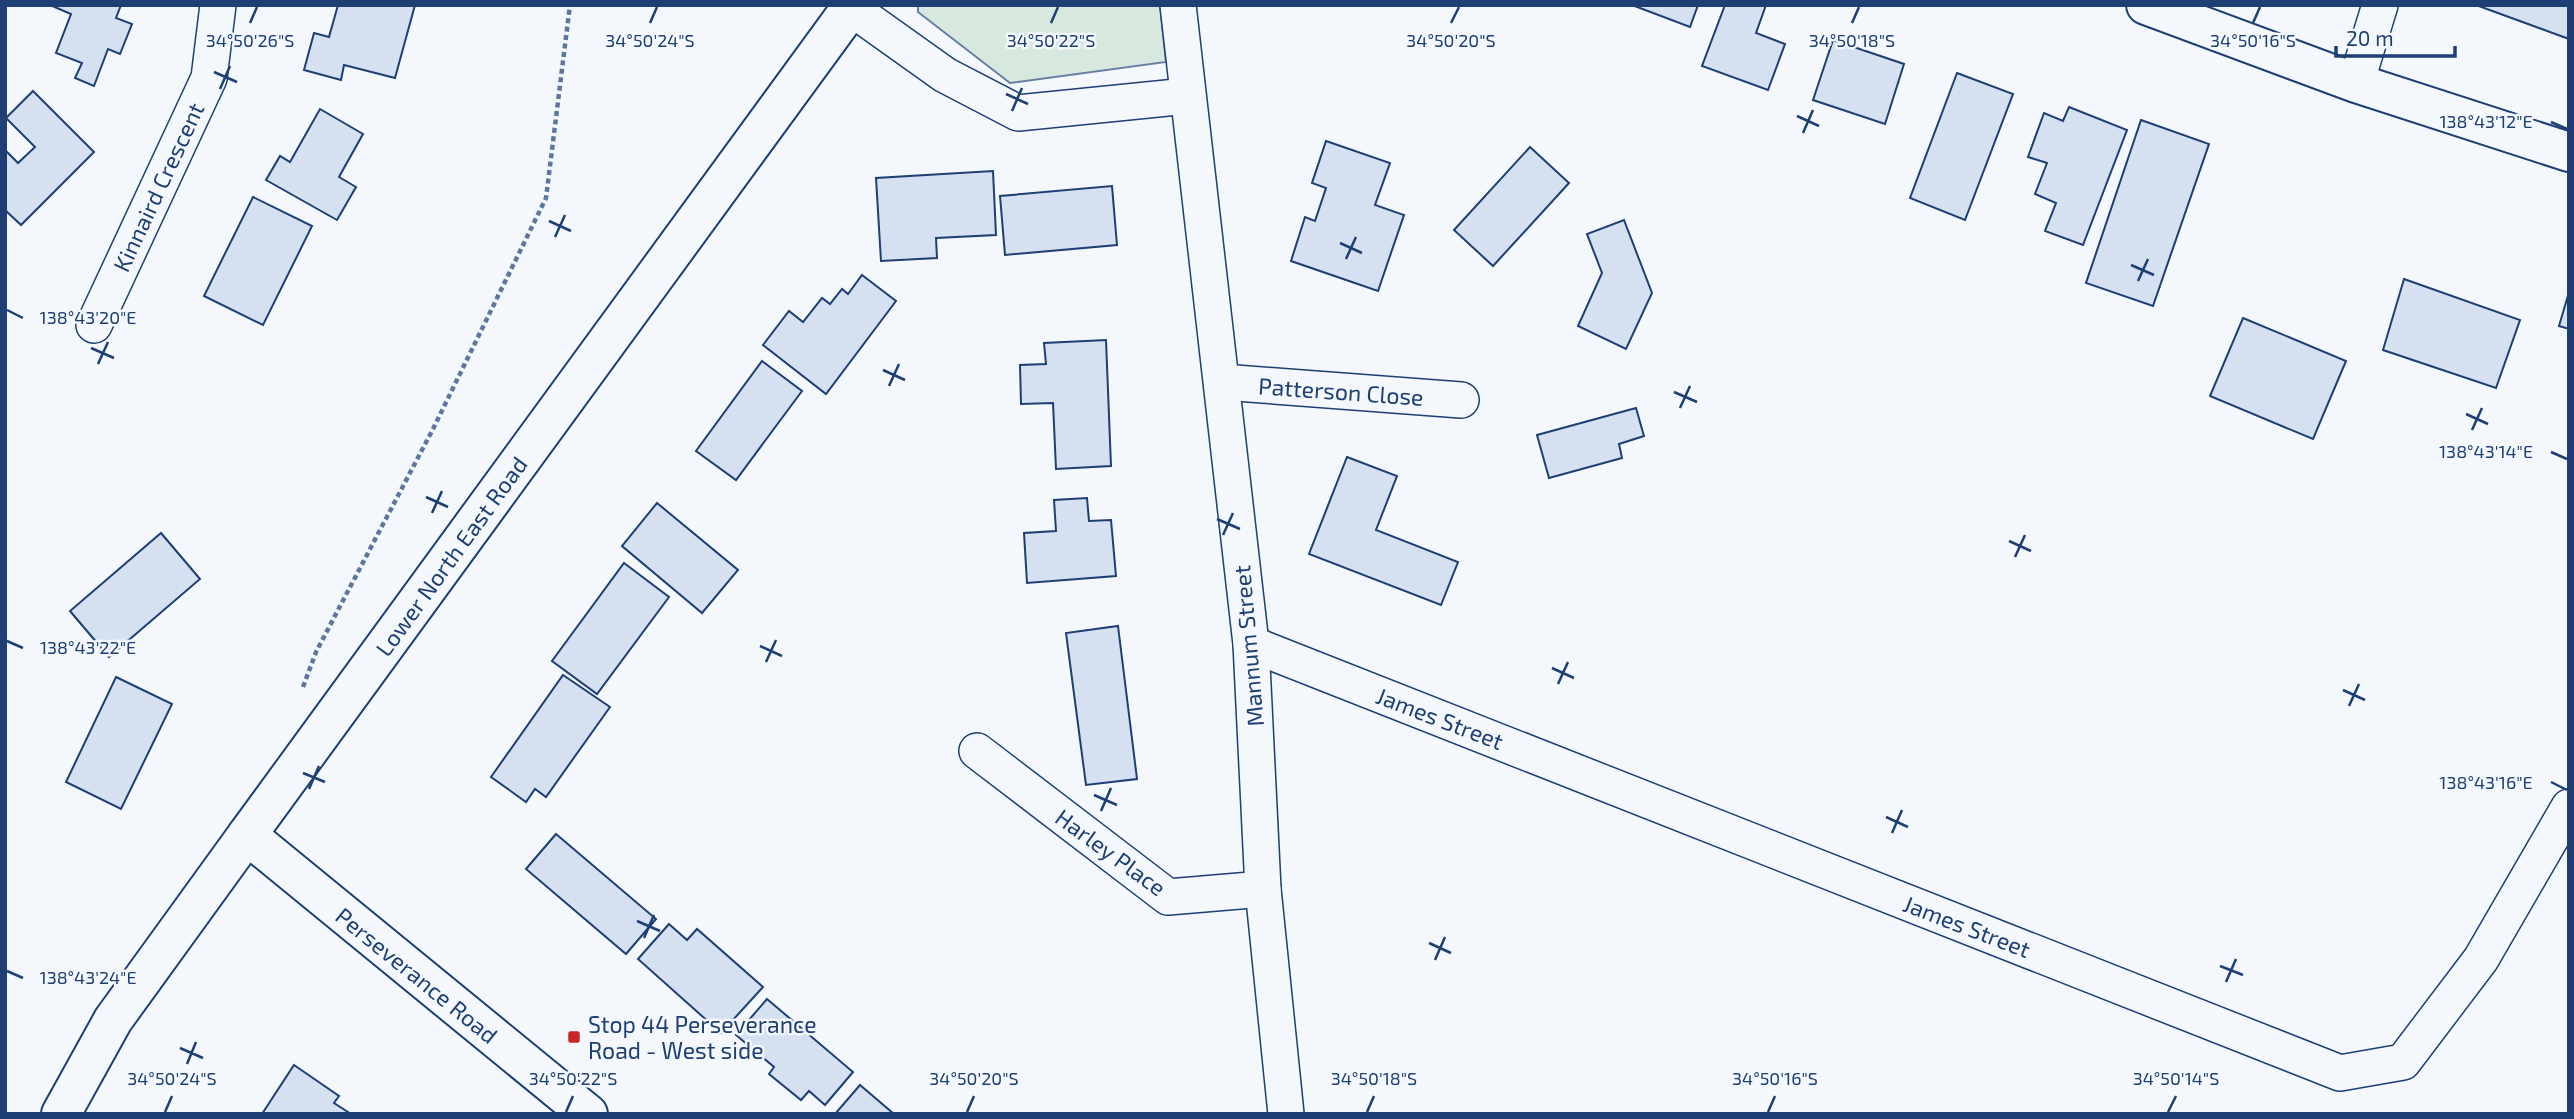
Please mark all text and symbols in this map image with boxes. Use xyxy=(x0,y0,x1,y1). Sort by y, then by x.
scale bar xyxy=(2336,14,2455,58)
text: 20 m xyxy=(2346,25,2394,50)
text: 34°50'26"S xyxy=(206,29,294,51)
text: 34°50'24"S xyxy=(605,29,695,51)
text: 34°50'22"S xyxy=(1007,29,1095,51)
text: 34°50'20"S xyxy=(1406,29,1496,51)
text: 34°50'18"S xyxy=(1809,29,1895,51)
text: 34°50'16"S xyxy=(2210,29,2296,51)
street label: Kinnaird Crescent xyxy=(107,98,210,276)
text: 138°43'12"E xyxy=(2439,110,2533,132)
text: 138°43'20"E xyxy=(40,306,136,328)
street label: Patterson Close xyxy=(1257,371,1425,411)
text: 138°43'14"E xyxy=(2439,440,2533,462)
street label: Lower North East Road xyxy=(369,451,533,661)
street label: Mannum Street xyxy=(1227,564,1269,728)
text: 138°43'22"E xyxy=(40,636,136,658)
street label: James Street xyxy=(1373,681,1508,755)
text: 138°43'16"E xyxy=(2439,771,2533,793)
street label: Harley Place xyxy=(1050,803,1172,901)
street label: James Street xyxy=(1900,889,2035,963)
street label: Perseverance Road xyxy=(330,901,504,1049)
text: 138°43'24"E xyxy=(39,966,137,988)
place label: Stop 44 Perseverance Road - West side xyxy=(588,1010,816,1064)
marker: Stop 44 Perseverance Road - West side xyxy=(566,1029,582,1045)
text: 34°50'24"S xyxy=(127,1067,217,1089)
text: 34°50'22"S xyxy=(529,1067,617,1089)
text: 34°50'20"S xyxy=(929,1067,1019,1089)
text: 34°50'18"S xyxy=(1331,1067,1417,1089)
text: 34°50'16"S xyxy=(1732,1067,1818,1089)
text: 34°50'14"S xyxy=(2133,1067,2219,1089)

